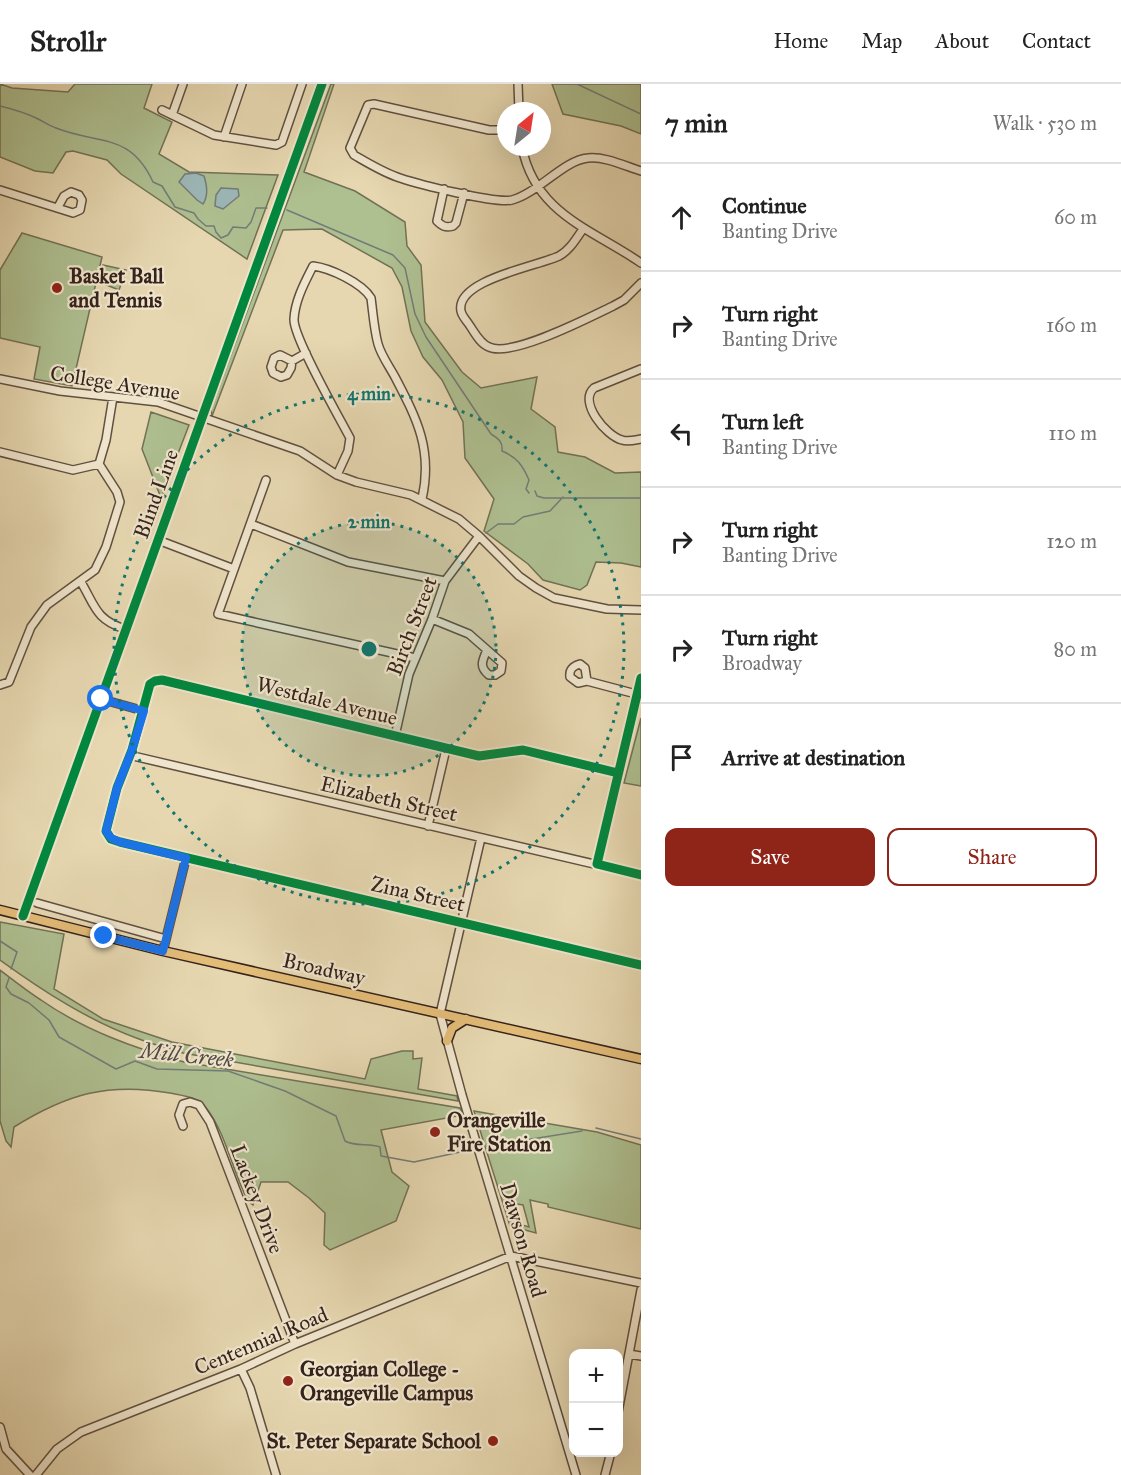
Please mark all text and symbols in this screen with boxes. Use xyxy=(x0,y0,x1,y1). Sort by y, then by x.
text: Strollr xyxy=(30,24,106,59)
text: Home xyxy=(773,28,828,54)
text: Map xyxy=(861,28,902,54)
text: About xyxy=(935,28,989,54)
text: Contact xyxy=(1022,28,1091,54)
north arrow xyxy=(497,102,551,156)
text: 7 min xyxy=(665,107,728,139)
text: Walk · 530 m xyxy=(993,111,1097,135)
text: Continue xyxy=(722,192,807,219)
icon: ahead xyxy=(665,201,698,234)
text: 60 m xyxy=(1054,205,1097,229)
text: Banting Drive xyxy=(722,219,838,243)
place label: Basket Ball and Tennis xyxy=(69,263,165,313)
marker: Basket Ball and Tennis xyxy=(50,281,64,295)
text: Turn right xyxy=(722,300,818,327)
icon: right xyxy=(665,309,698,342)
text: 160 m xyxy=(1046,313,1097,337)
text: Banting Drive xyxy=(722,327,838,351)
street label: College Avenue xyxy=(48,360,182,406)
text: 4 min xyxy=(347,383,391,406)
text: Turn left xyxy=(722,408,804,435)
icon: left xyxy=(665,417,698,450)
text: 110 m xyxy=(1049,421,1097,445)
text: Banting Drive xyxy=(722,435,838,459)
street label: Blind Line xyxy=(128,446,184,542)
text: 2 min xyxy=(348,511,391,533)
text: Turn right xyxy=(722,516,818,543)
icon: right xyxy=(665,525,698,558)
text: 120 m xyxy=(1046,529,1097,553)
text: Banting Drive xyxy=(722,543,838,567)
street label: Birch Street xyxy=(381,572,443,679)
text: Turn right xyxy=(722,624,818,651)
icon: right xyxy=(665,633,698,666)
text: 80 m xyxy=(1054,637,1097,661)
centre of rings xyxy=(359,639,379,659)
text: Broadway xyxy=(722,651,802,675)
street label: Westdale Avenue xyxy=(254,671,400,731)
route start xyxy=(87,685,113,711)
icon: arrive xyxy=(665,741,698,774)
text: Arrive at destination xyxy=(722,744,905,771)
street label: Elizabeth Street xyxy=(318,771,461,828)
button: Save xyxy=(665,828,875,886)
button: Share xyxy=(887,828,1097,886)
street label: Zina Street xyxy=(368,871,468,918)
route end xyxy=(90,922,116,948)
street label: Broadway xyxy=(280,947,369,991)
water label: Mill Creek xyxy=(137,1036,236,1073)
place label: Orangeville Fire Station xyxy=(447,1107,552,1157)
marker: Orangeville Fire Station xyxy=(428,1125,442,1139)
street label: Lackey Drive xyxy=(224,1141,290,1257)
street label: Dawson Road xyxy=(494,1180,552,1301)
street label: Centennial Road xyxy=(190,1301,332,1381)
map controls xyxy=(569,1349,623,1457)
button: + xyxy=(569,1349,623,1403)
place label: Georgian College - Orangeville Campus xyxy=(300,1356,474,1406)
marker: Georgian College - Orangeville Campus xyxy=(281,1374,295,1388)
button: − xyxy=(569,1403,623,1457)
place label: St. Peter Separate School xyxy=(267,1428,482,1454)
marker: St. Peter Separate School xyxy=(486,1434,500,1448)

